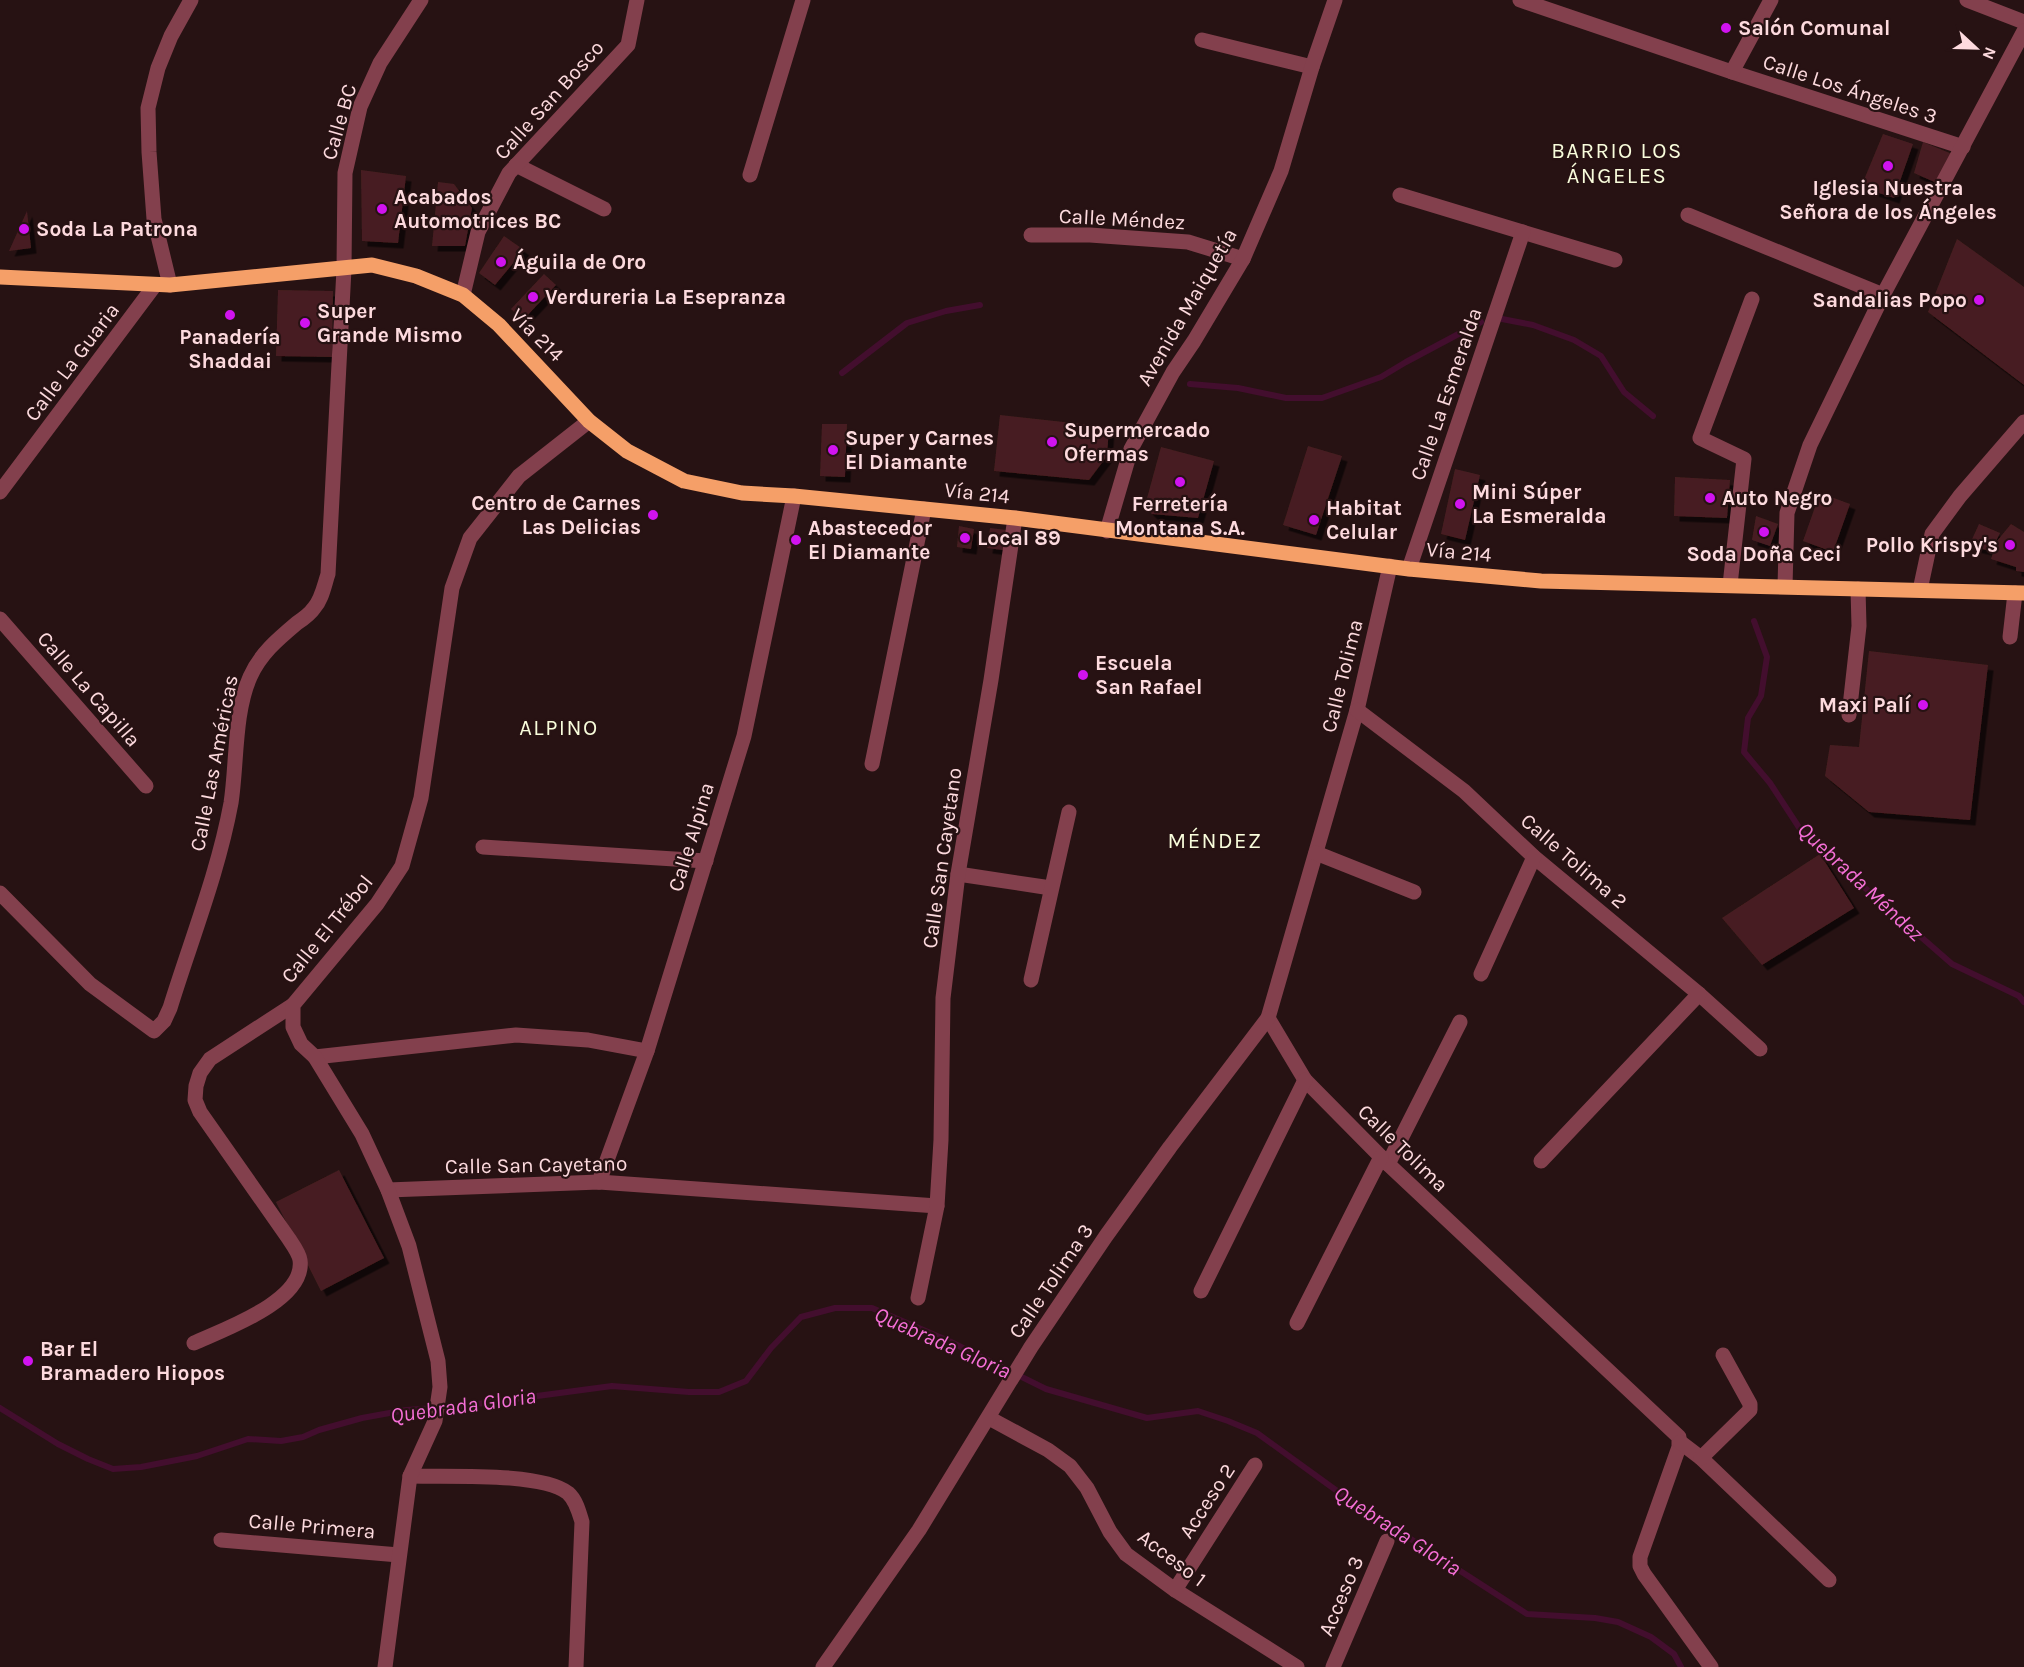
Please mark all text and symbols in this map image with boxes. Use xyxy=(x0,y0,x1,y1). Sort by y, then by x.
place label: Salón Comunal xyxy=(1738,16,1890,40)
north arrow xyxy=(1946,18,2006,78)
marker: Salón Comunal xyxy=(1719,21,1733,35)
street label: Calle San Bosco xyxy=(489,36,609,164)
text: N xyxy=(1978,45,2000,62)
street label: Calle Los Ángeles 3 xyxy=(1760,50,1940,128)
street label: Calle BC xyxy=(317,81,361,163)
district label: BARRIO LOS ÁNGELES xyxy=(1551,138,1683,189)
marker: Iglesia Nuestra Señora de los Ángeles xyxy=(1881,159,1895,173)
place label: Iglesia Nuestra Señora de los Ángeles xyxy=(1779,176,1997,224)
place label: Acabados Automotrices BC xyxy=(394,185,561,233)
marker: Acabados Automotrices BC xyxy=(375,202,389,216)
street label: Calle Méndez xyxy=(1058,204,1186,234)
place label: Soda La Patrona xyxy=(36,217,198,241)
marker: Soda La Patrona xyxy=(17,222,31,236)
street label: Avenida Maiquetía xyxy=(1132,224,1242,390)
place label: Águila de Oro xyxy=(513,248,646,274)
marker: Águila de Oro xyxy=(494,255,508,269)
place label: Verdureria La Esepranza xyxy=(545,285,786,309)
place label: Sandalias Popo xyxy=(1812,288,1967,312)
marker: Verdureria La Esepranza xyxy=(526,290,540,304)
marker: Sandalias Popo xyxy=(1972,293,1986,307)
street label: Calle La Guaria xyxy=(20,298,124,426)
place label: Super Grande Mismo xyxy=(317,299,462,347)
street label: Vía 214 xyxy=(505,303,569,367)
street label: Calle La Esmeralda xyxy=(1405,305,1487,483)
marker: Panadería Shaddai xyxy=(223,308,237,322)
marker: Super Grande Mismo xyxy=(298,316,312,330)
place label: Panadería Shaddai xyxy=(179,325,281,373)
place label: Supermercado Ofermas xyxy=(1064,418,1210,466)
place label: Super y Carnes El Diamante xyxy=(845,426,994,474)
marker: Supermercado Ofermas xyxy=(1045,435,1059,449)
marker: Super y Carnes El Diamante xyxy=(826,443,840,457)
marker: Ferretería Montana S.A. xyxy=(1173,475,1187,489)
street label: Vía 214 xyxy=(943,478,1011,508)
place label: Mini Súper La Esmeralda xyxy=(1472,480,1607,528)
place label: Auto Negro xyxy=(1722,486,1832,510)
place label: Centro de Carnes Las Delicias xyxy=(471,491,641,539)
marker: Auto Negro xyxy=(1703,491,1717,505)
place label: Ferretería Montana S.A. xyxy=(1115,492,1245,540)
place label: Habitat Celular xyxy=(1326,496,1402,544)
marker: Mini Súper La Esmeralda xyxy=(1453,497,1467,511)
marker: Centro de Carnes Las Delicias xyxy=(646,508,660,522)
marker: Habitat Celular xyxy=(1307,513,1321,527)
place label: Abastecedor El Diamante xyxy=(808,516,933,564)
marker: Soda Doña Ceci xyxy=(1757,525,1771,539)
place label: Local 89 xyxy=(977,526,1061,550)
marker: Local 89 xyxy=(958,531,972,545)
marker: Abastecedor El Diamante xyxy=(789,533,803,547)
place label: Pollo Krispy's xyxy=(1866,533,1998,557)
street label: Vía 214 xyxy=(1425,537,1493,567)
marker: Pollo Krispy's xyxy=(2003,538,2017,552)
place label: Soda Doña Ceci xyxy=(1686,542,1842,566)
street label: Calle Tolima xyxy=(1316,617,1368,735)
street label: Calle La Capilla xyxy=(33,627,145,751)
place label: Escuela San Rafael xyxy=(1095,651,1202,699)
marker: Escuela San Rafael xyxy=(1076,668,1090,682)
street label: Calle Las Américas xyxy=(185,673,243,853)
place label: Maxi Palí xyxy=(1819,693,1912,717)
marker: Maxi Palí xyxy=(1916,698,1930,712)
district label: ALPINO xyxy=(519,715,599,741)
street label: Calle San Cayetano xyxy=(917,766,967,950)
street label: Calle Alpina xyxy=(663,780,719,894)
street label: Calle Tolima 2 xyxy=(1516,808,1632,914)
water label: Quebrada Méndez xyxy=(1792,817,1929,947)
district label: MÉNDEZ xyxy=(1168,827,1262,854)
street label: Calle El Trébol xyxy=(276,870,378,988)
street label: Calle Tolima xyxy=(1353,1099,1453,1197)
street label: Calle San Cayetano xyxy=(445,1151,627,1179)
street label: Calle Tolima 3 xyxy=(1004,1219,1098,1343)
water label: Quebrada Gloria xyxy=(870,1301,1015,1385)
place label: Bar El Bramadero Hiopos xyxy=(40,1337,225,1385)
marker: Bar El Bramadero Hiopos xyxy=(21,1354,35,1368)
water label: Quebrada Gloria xyxy=(389,1383,538,1429)
street label: Acceso 2 xyxy=(1174,1459,1240,1543)
water label: Quebrada Gloria xyxy=(1329,1480,1466,1582)
street label: Calle Primera xyxy=(248,1509,376,1543)
street label: Acceso 1 xyxy=(1133,1525,1211,1591)
street label: Acceso 3 xyxy=(1313,1552,1369,1640)

